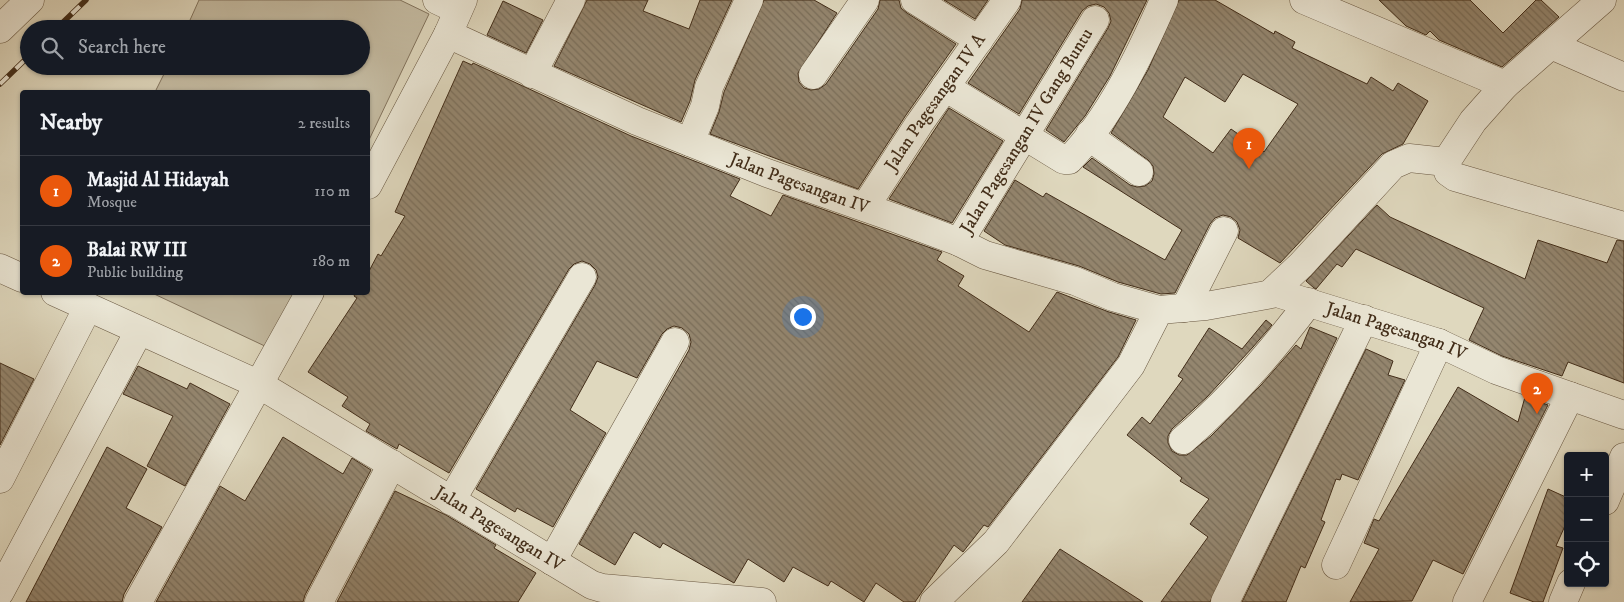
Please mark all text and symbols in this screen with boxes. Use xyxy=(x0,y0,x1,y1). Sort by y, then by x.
search box xyxy=(20,20,370,75)
street label: Jalan Pagesangan IV Gang Buntu xyxy=(955,24,1098,240)
street label: Jalan Pagesangan IV A xyxy=(879,29,991,177)
icon: search xyxy=(38,34,66,62)
text: Search here xyxy=(78,36,166,59)
text: Nearby xyxy=(40,110,102,136)
text: 2 results xyxy=(298,113,350,133)
pin: 1 xyxy=(1233,128,1265,169)
street label: Jalan Pagesangan IV xyxy=(724,147,872,219)
text: Masjid Al Hidayah xyxy=(87,169,229,192)
text: 1 xyxy=(53,181,59,201)
text: 110 m xyxy=(314,181,350,201)
text: Mosque xyxy=(87,192,137,212)
text: Balai RW III xyxy=(87,239,187,262)
text: 2 xyxy=(52,251,60,271)
text: 180 m xyxy=(312,251,350,271)
text: Public building xyxy=(87,262,183,282)
street label: Jalan Pagesangan IV xyxy=(1321,297,1470,366)
your location xyxy=(790,304,816,330)
pin: 2 xyxy=(1521,373,1553,414)
map controls xyxy=(1564,452,1609,587)
button: + xyxy=(1564,452,1609,497)
street label: Jalan Pagesangan IV xyxy=(429,481,568,576)
button: − xyxy=(1564,497,1609,542)
button: locate xyxy=(1564,542,1609,587)

